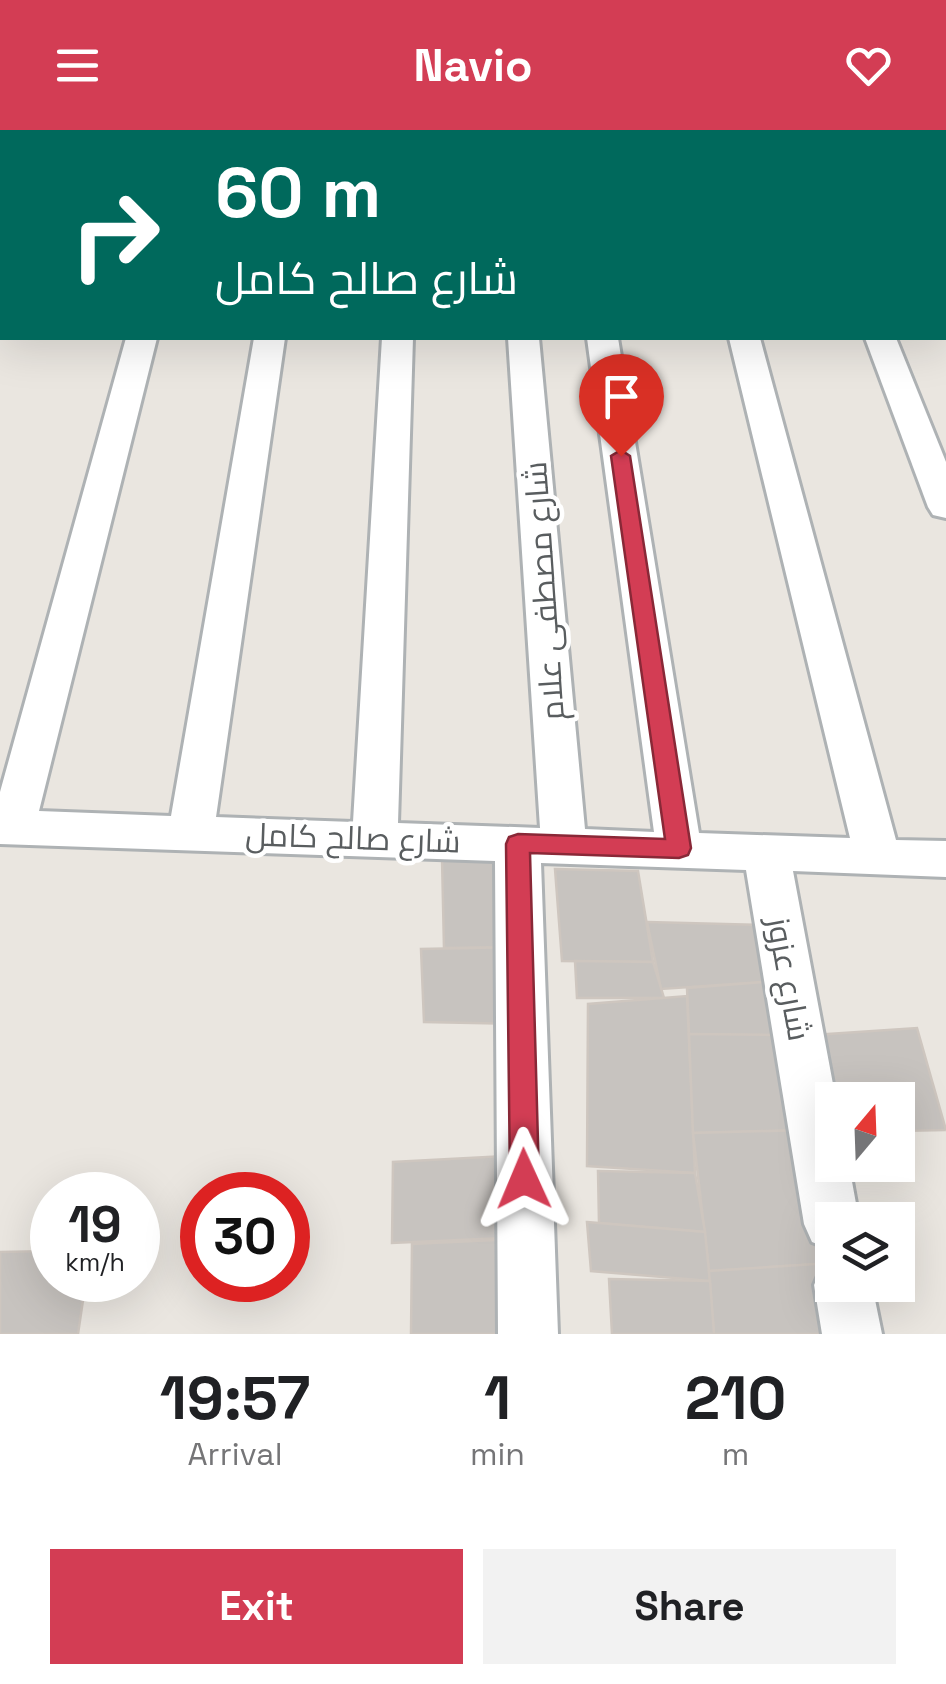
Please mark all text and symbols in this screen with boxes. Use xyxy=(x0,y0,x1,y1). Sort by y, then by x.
text: Navio xyxy=(413,37,533,94)
icon: menu xyxy=(50,38,105,93)
icon: heart xyxy=(841,38,896,93)
text: 60 m xyxy=(215,148,381,237)
icon: right xyxy=(50,170,180,300)
text: شارع صالح كامل xyxy=(215,250,518,307)
pin xyxy=(579,354,664,457)
icon: arrive xyxy=(594,369,649,424)
street label: شارع مصطفى علام xyxy=(515,460,575,722)
street label: شارع صالح كامل xyxy=(245,814,461,864)
street label: شارع عزوز xyxy=(756,912,820,1044)
north arrow xyxy=(815,1082,915,1182)
map controls xyxy=(815,1082,915,1302)
position arrow xyxy=(472,1127,576,1231)
speed limit sign: 30 xyxy=(180,1172,310,1302)
text: 19 xyxy=(68,1193,122,1257)
button: layers xyxy=(815,1202,915,1302)
text: km/h xyxy=(65,1246,125,1278)
text: 19:57 xyxy=(160,1360,310,1437)
text: 1 xyxy=(484,1360,511,1437)
text: 210 xyxy=(685,1360,786,1437)
text: Arrival xyxy=(187,1434,283,1474)
text: min xyxy=(470,1434,525,1474)
text: m xyxy=(722,1434,749,1474)
button: Exit xyxy=(50,1549,463,1664)
button: Share xyxy=(483,1549,896,1664)

